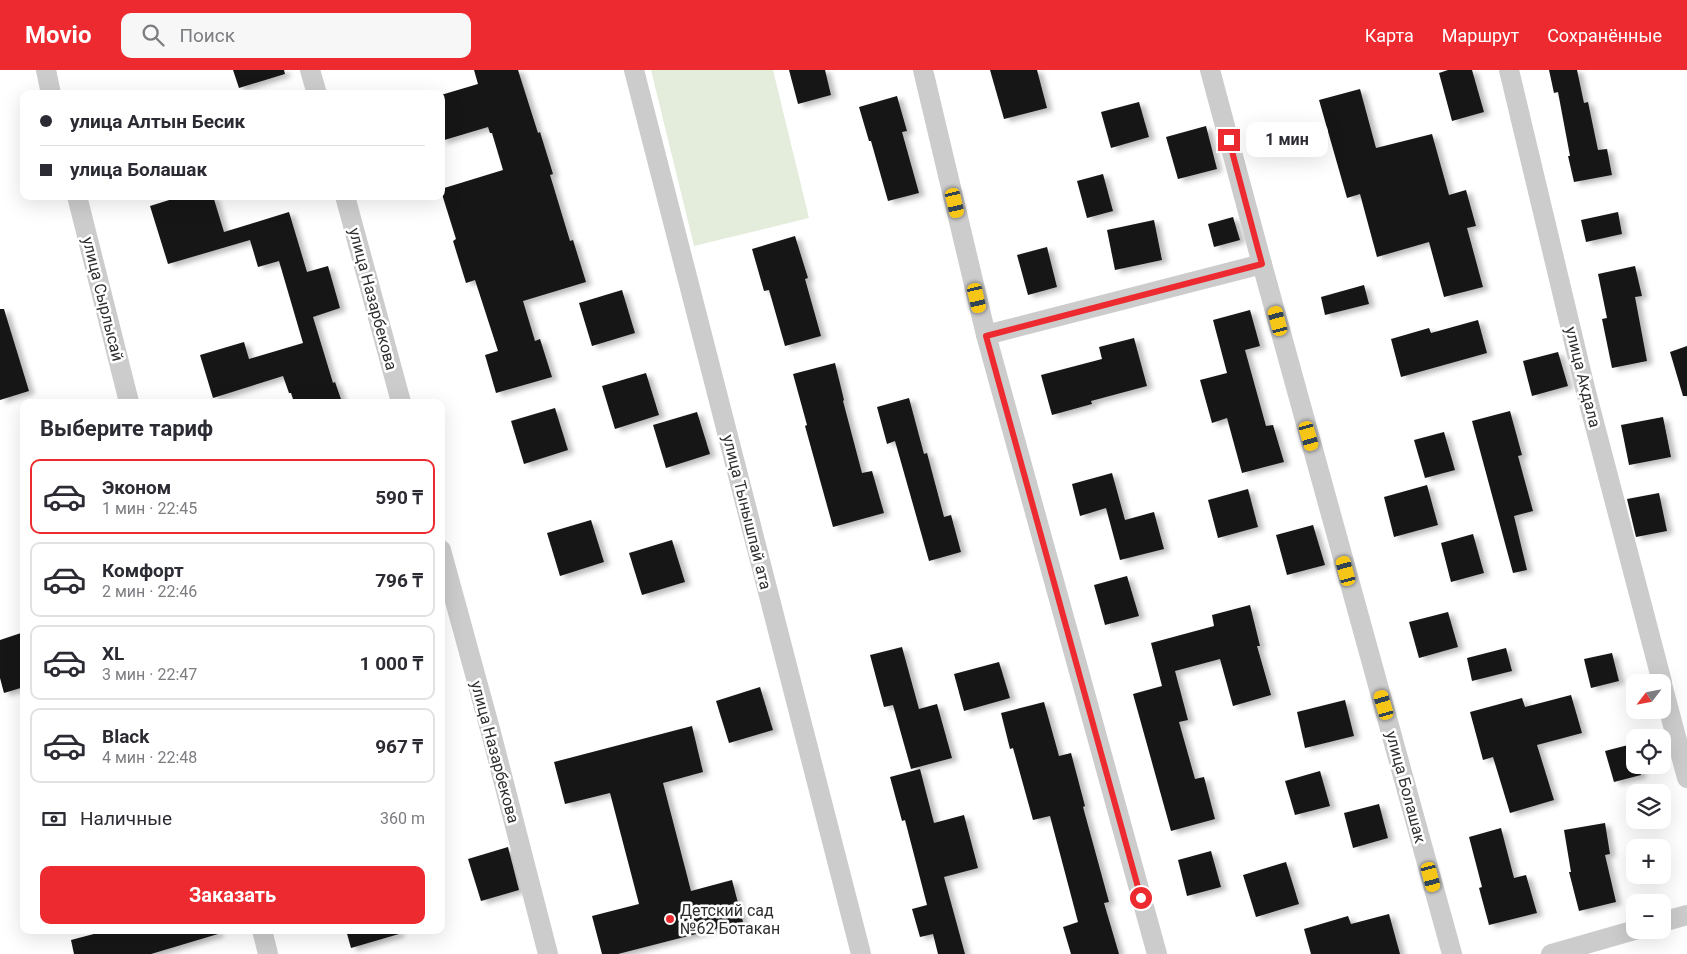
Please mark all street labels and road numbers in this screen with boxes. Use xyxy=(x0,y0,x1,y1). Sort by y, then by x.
street label: улица Назарбекова xyxy=(345,226,401,372)
street label: улица Сырлысай xyxy=(78,235,128,363)
street label: улица Акдала xyxy=(1561,325,1605,429)
street label: улица Тынышпай ата xyxy=(719,433,775,591)
street label: улица Назарбекова xyxy=(467,679,523,825)
street label: улица Болашак xyxy=(1382,729,1430,845)

